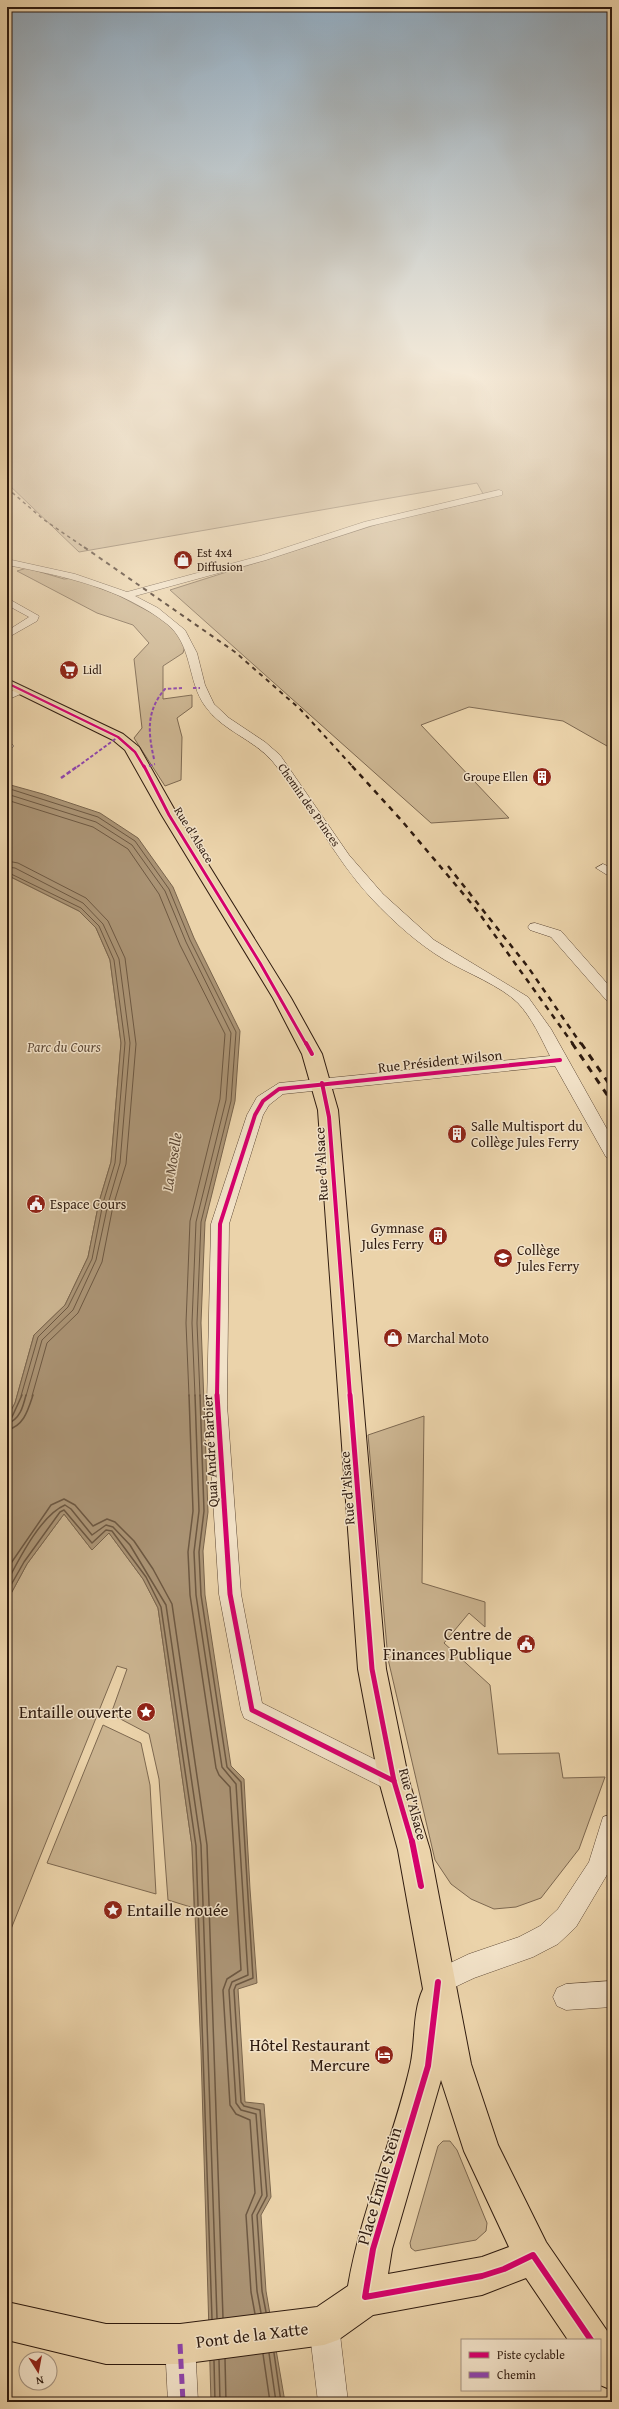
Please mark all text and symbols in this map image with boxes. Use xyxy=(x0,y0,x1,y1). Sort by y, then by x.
place label: Est 4x4 Diffusion xyxy=(197,544,243,575)
shop icon: Est 4x4 Diffusion xyxy=(172,549,194,571)
supermarket icon: Lidl xyxy=(58,659,80,681)
place label: Lidl xyxy=(83,661,103,678)
street label: Chemin des Princes xyxy=(274,760,345,850)
building icon: Groupe Ellen xyxy=(531,766,553,788)
place label: Groupe Ellen xyxy=(464,768,528,785)
street label: Rue d'Alsace xyxy=(170,803,219,866)
park label: Parc du Cours xyxy=(26,1037,101,1057)
street label: Rue Président Wilson xyxy=(377,1045,503,1077)
place label: Salle Multisport du Collège Jules Ferry xyxy=(471,1116,583,1152)
building icon: Salle Multisport du Collège Jules Ferry xyxy=(446,1123,468,1145)
street label: Rue d'Alsace xyxy=(309,1126,333,1201)
water label: La Moselle xyxy=(156,1131,187,1194)
public building icon: Espace Cours xyxy=(25,1193,47,1215)
place label: Espace Cours xyxy=(50,1194,126,1214)
place label: Gymnase Jules Ferry xyxy=(360,1218,424,1254)
building icon: Gymnase Jules Ferry xyxy=(427,1225,449,1247)
place label: Collège Jules Ferry xyxy=(515,1240,580,1276)
school or university icon: Collège Jules Ferry xyxy=(492,1247,514,1269)
shop icon: Marchal Moto xyxy=(382,1327,404,1349)
place label: Marchal Moto xyxy=(407,1328,489,1348)
street label: Quai André Barbier xyxy=(197,1394,223,1508)
street label: Rue d'Alsace xyxy=(334,1450,360,1525)
place label: Centre de Finances Publique xyxy=(383,1621,512,1666)
public building icon: Centre de Finances Publique xyxy=(515,1633,537,1655)
place label: Entaille ouverte xyxy=(19,1699,132,1724)
place icon: Entaille ouverte xyxy=(135,1701,157,1723)
street label: Rue d'Alsace xyxy=(394,1766,432,1843)
place label: Entaille nouée xyxy=(127,1897,229,1922)
place icon: Entaille nouée xyxy=(102,1899,124,1921)
place label: Hôtel Restaurant Mercure xyxy=(249,2032,370,2077)
hotel icon: Hôtel Restaurant Mercure xyxy=(373,2044,395,2066)
street label: Place Émile Stein xyxy=(350,2124,407,2248)
street label: Pont de la Xatte xyxy=(194,2315,310,2354)
legend xyxy=(461,2339,601,2391)
text: Piste cyclable xyxy=(497,2346,565,2363)
north arrow xyxy=(18,2351,58,2391)
text: Chemin xyxy=(497,2366,536,2383)
text: N xyxy=(34,2372,45,2389)

